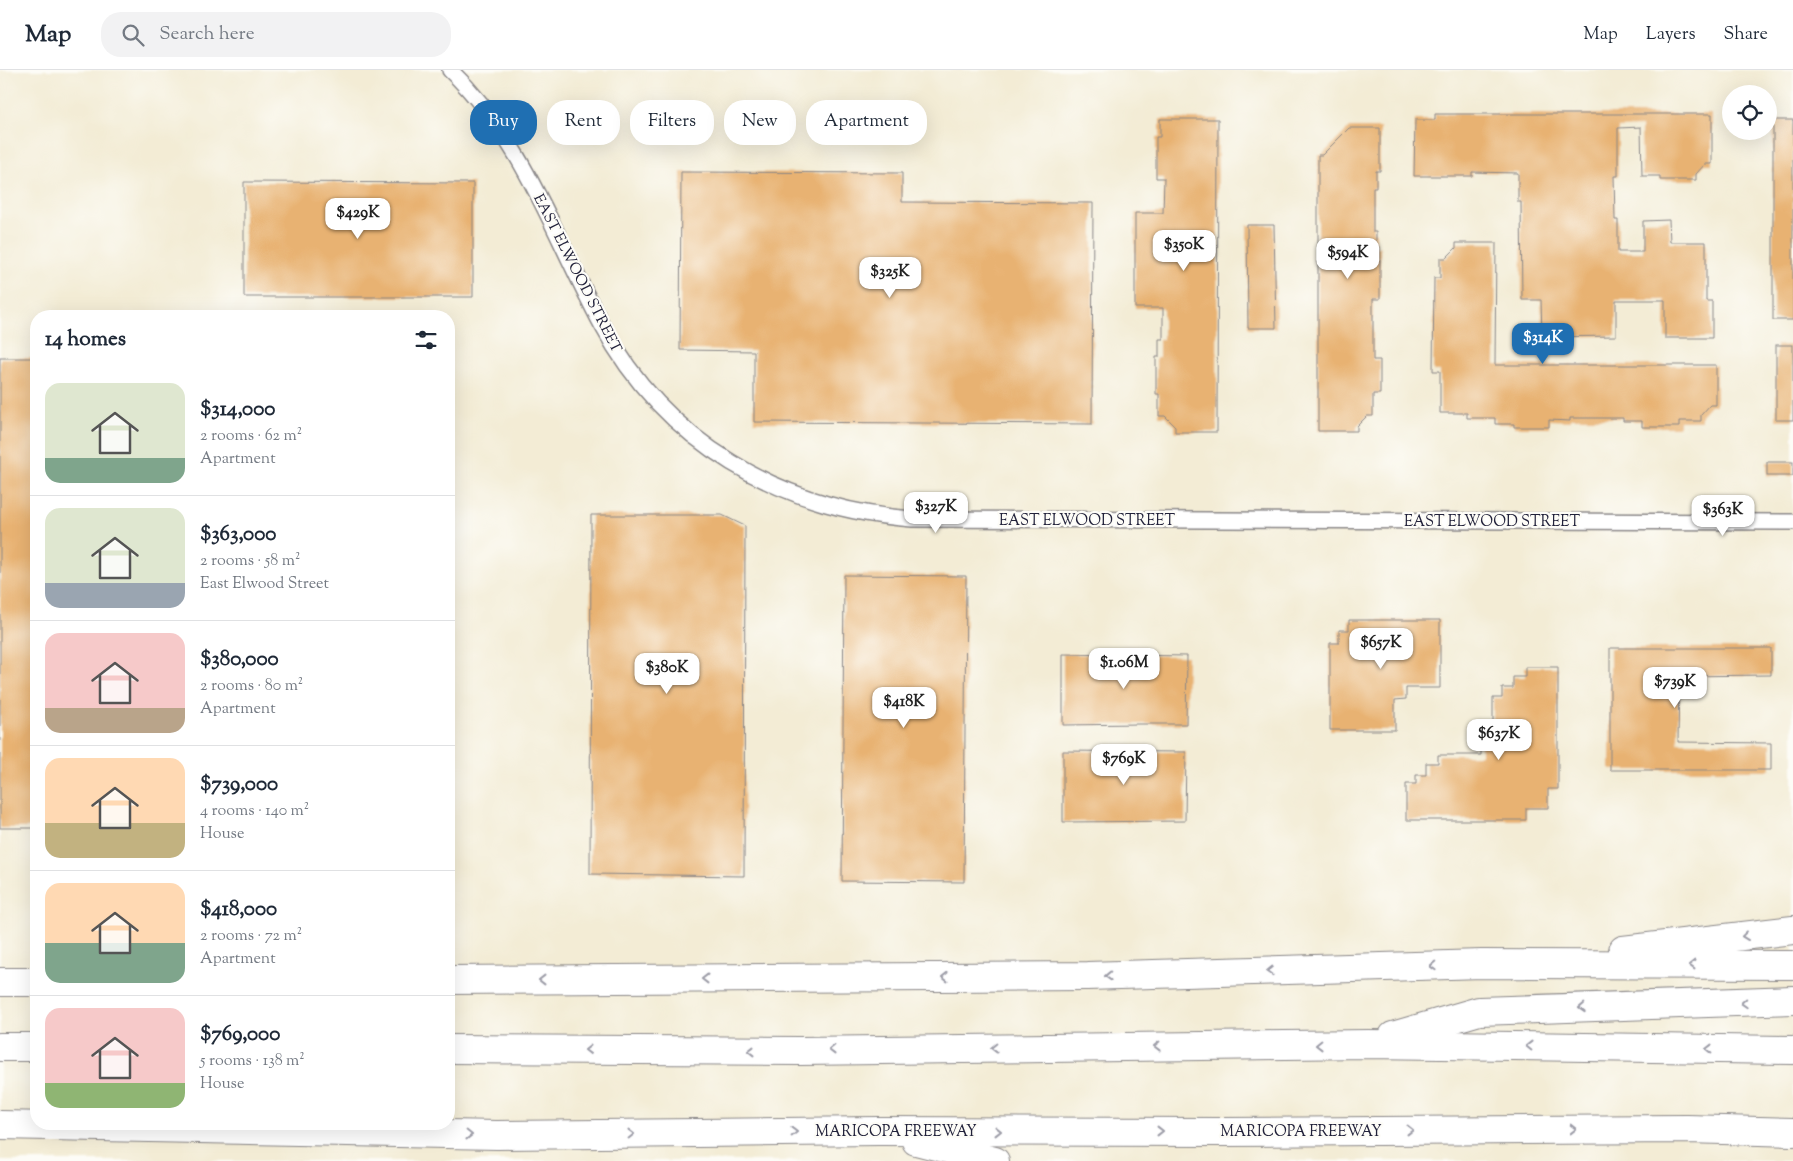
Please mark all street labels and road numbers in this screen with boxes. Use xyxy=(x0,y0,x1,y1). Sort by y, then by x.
street label: EAST ELWOOD STREET xyxy=(527,191,626,357)
street label: EAST ELWOOD STREET xyxy=(999,511,1175,532)
street label: EAST ELWOOD STREET xyxy=(1404,512,1580,533)
street label: MARICOPA FREEWAY xyxy=(815,1122,977,1143)
street label: MARICOPA FREEWAY xyxy=(1220,1122,1382,1143)

